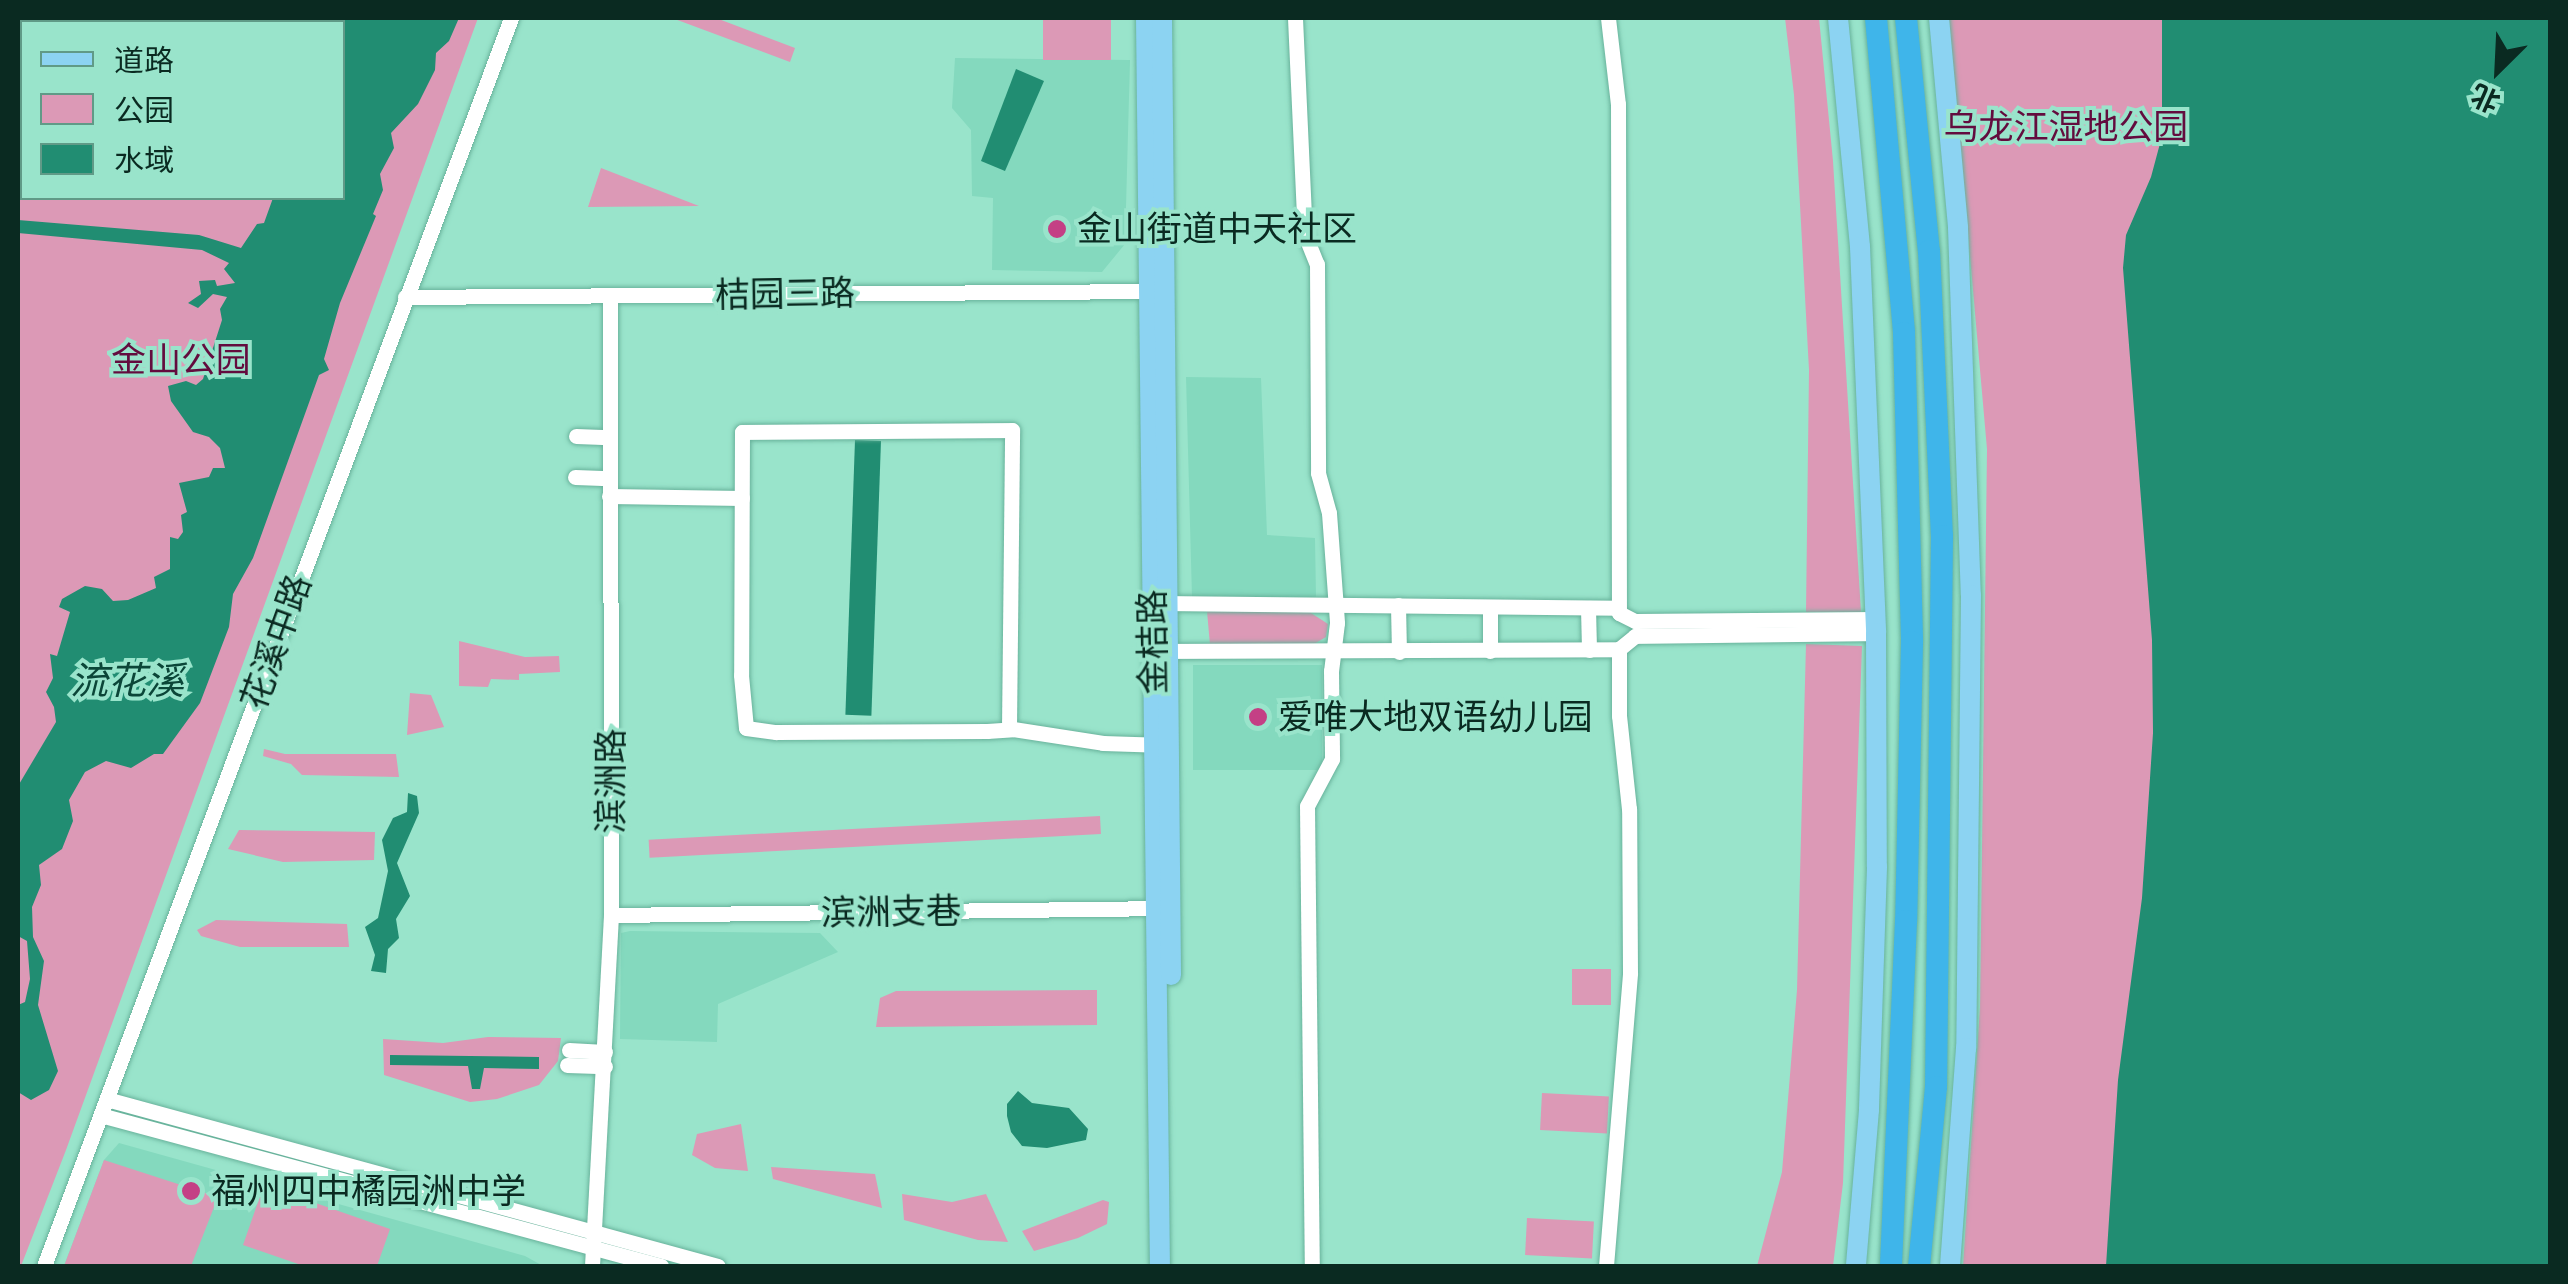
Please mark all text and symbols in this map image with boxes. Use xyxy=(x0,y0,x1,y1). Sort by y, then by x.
legend xyxy=(20,20,345,200)
north arrow xyxy=(2448,20,2548,120)
text: 道路 xyxy=(114,39,174,82)
text: 北 xyxy=(2464,73,2507,122)
text: 公园 xyxy=(114,89,174,132)
park label: 乌龙江湿地公园 xyxy=(1944,106,2188,148)
text: 水域 xyxy=(114,139,174,182)
place label: 金山街道中天社区 xyxy=(1077,208,1357,250)
marker: 金山街道中天社区 xyxy=(1046,218,1068,240)
street label: 桔园三路 xyxy=(715,272,855,316)
park label: 金山公园 xyxy=(111,339,251,381)
street label: 花溪中路 xyxy=(232,569,320,715)
street label: 金桔路 xyxy=(1131,589,1175,695)
water label: 流花溪 xyxy=(70,658,184,704)
place label: 爱唯大地双语幼儿园 xyxy=(1278,696,1593,738)
marker: 爱唯大地双语幼儿园 xyxy=(1247,706,1269,728)
street label: 滨洲路 xyxy=(590,729,632,833)
street label: 滨洲支巷 xyxy=(821,890,961,934)
place label: 福州四中橘园洲中学 xyxy=(211,1170,526,1212)
marker: 福州四中橘园洲中学 xyxy=(180,1180,202,1202)

